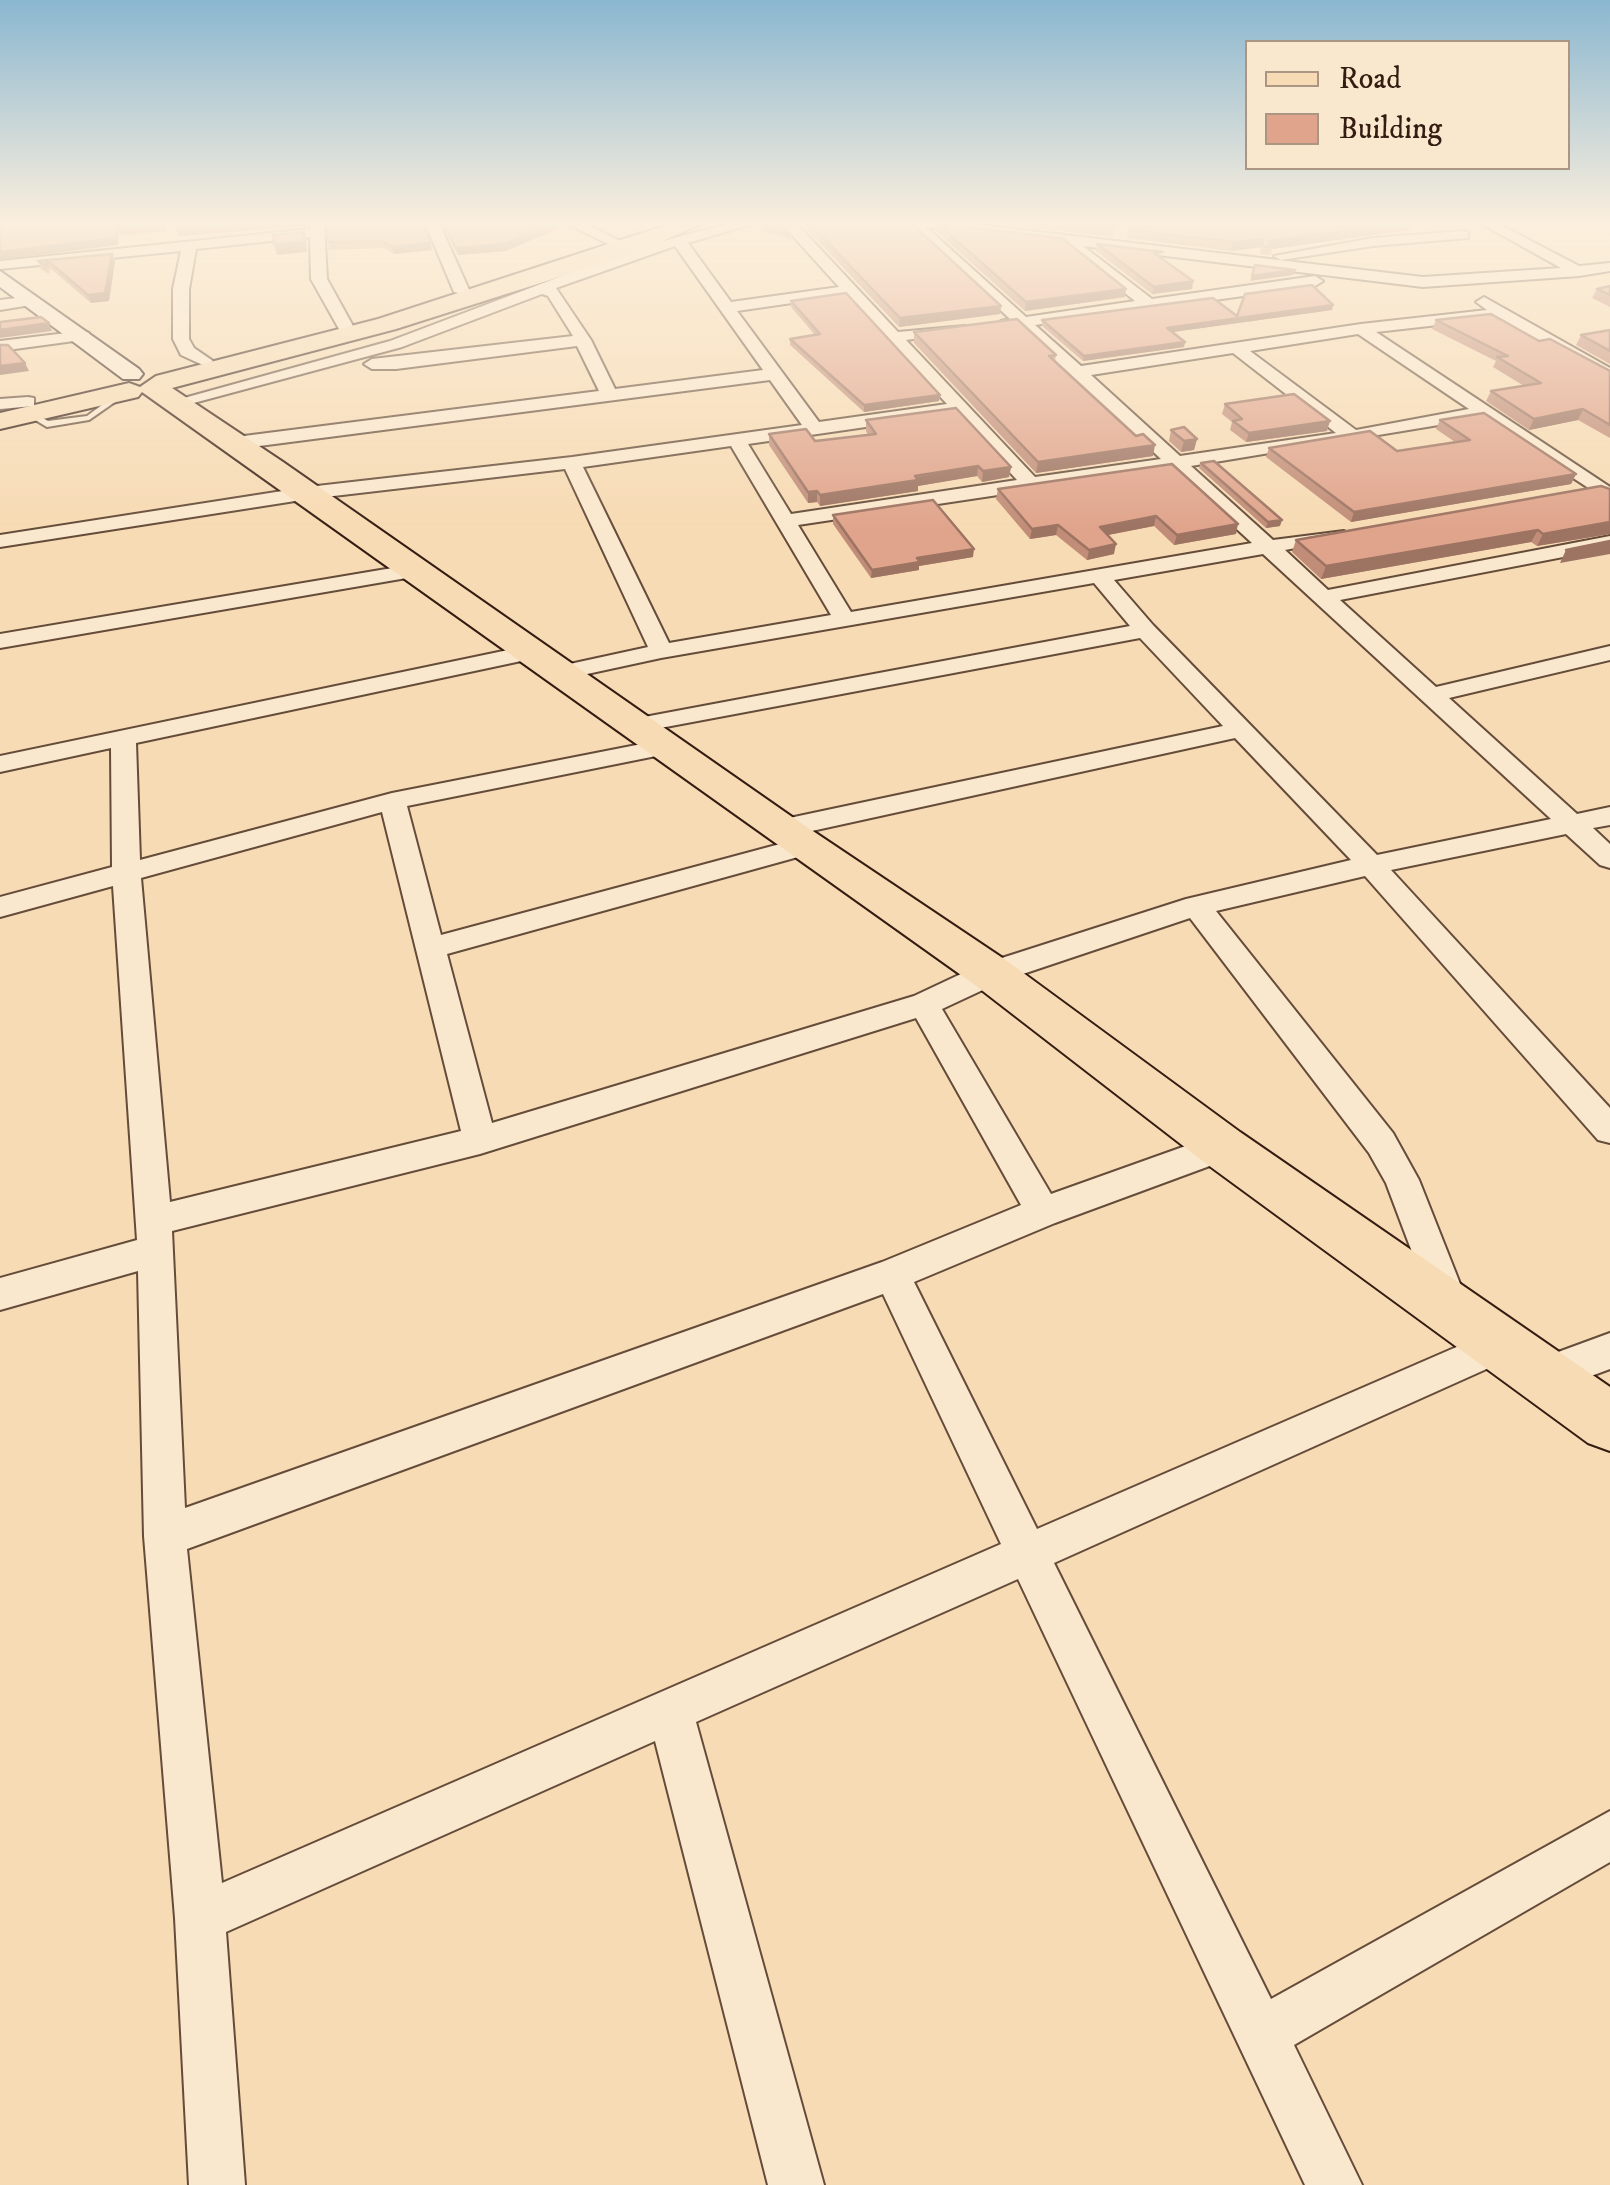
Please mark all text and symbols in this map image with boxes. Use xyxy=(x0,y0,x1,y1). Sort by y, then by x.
legend xyxy=(1245,40,1570,170)
text: Road xyxy=(1339,61,1401,98)
text: Building xyxy=(1339,111,1442,148)

